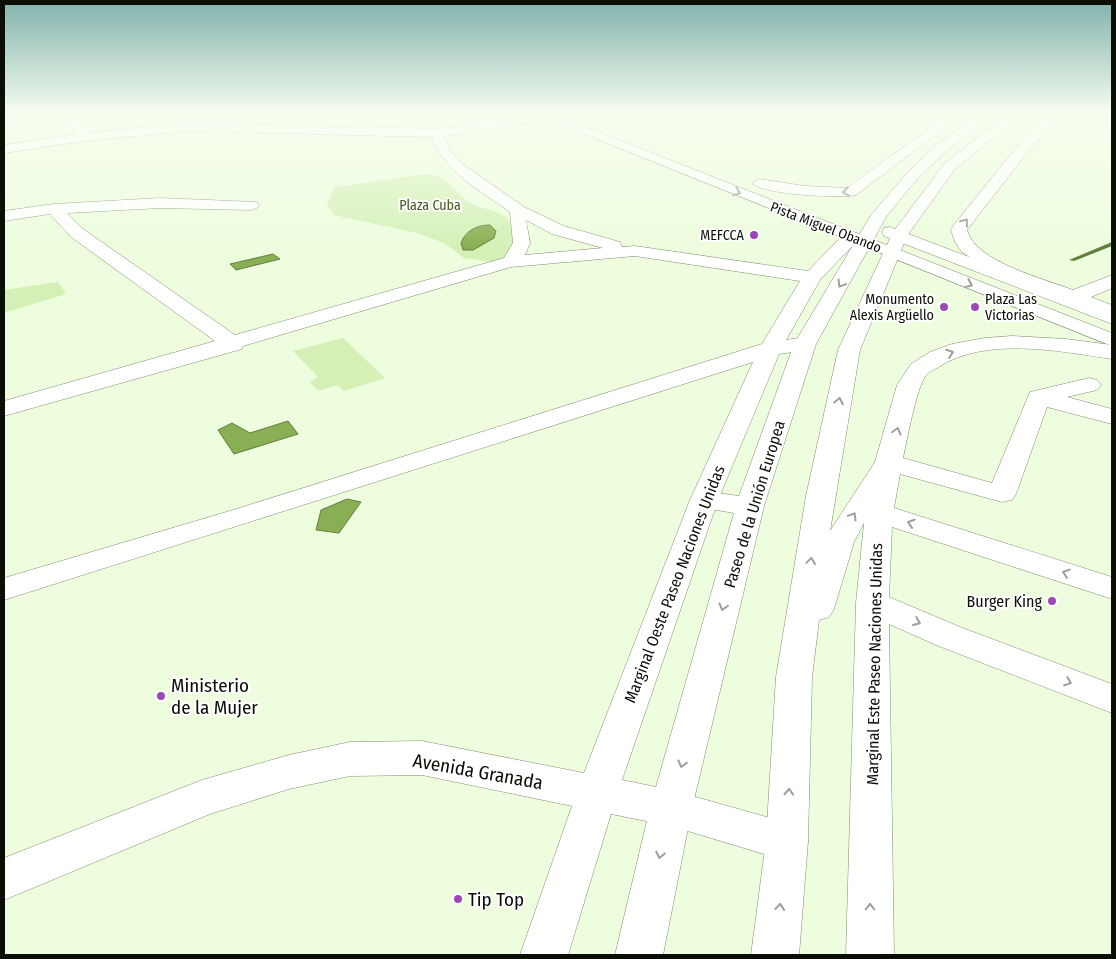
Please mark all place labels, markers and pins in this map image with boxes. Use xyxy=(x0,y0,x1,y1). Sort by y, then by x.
place label: MEFCCA xyxy=(700,227,745,244)
marker: MEFCCA xyxy=(748,229,760,241)
place label: Monumento Alexis Argüello xyxy=(850,291,934,324)
place label: Plaza Las Victorias xyxy=(985,291,1037,324)
marker: Monumento Alexis Argüello xyxy=(938,301,950,313)
marker: Plaza Las Victorias xyxy=(969,301,981,313)
place label: Burger King xyxy=(967,592,1042,611)
marker: Burger King xyxy=(1046,595,1058,607)
place label: Ministerio de la Mujer xyxy=(171,674,258,719)
marker: Ministerio de la Mujer xyxy=(155,690,167,702)
place label: Tip Top xyxy=(468,888,524,911)
marker: Tip Top xyxy=(452,893,464,905)

